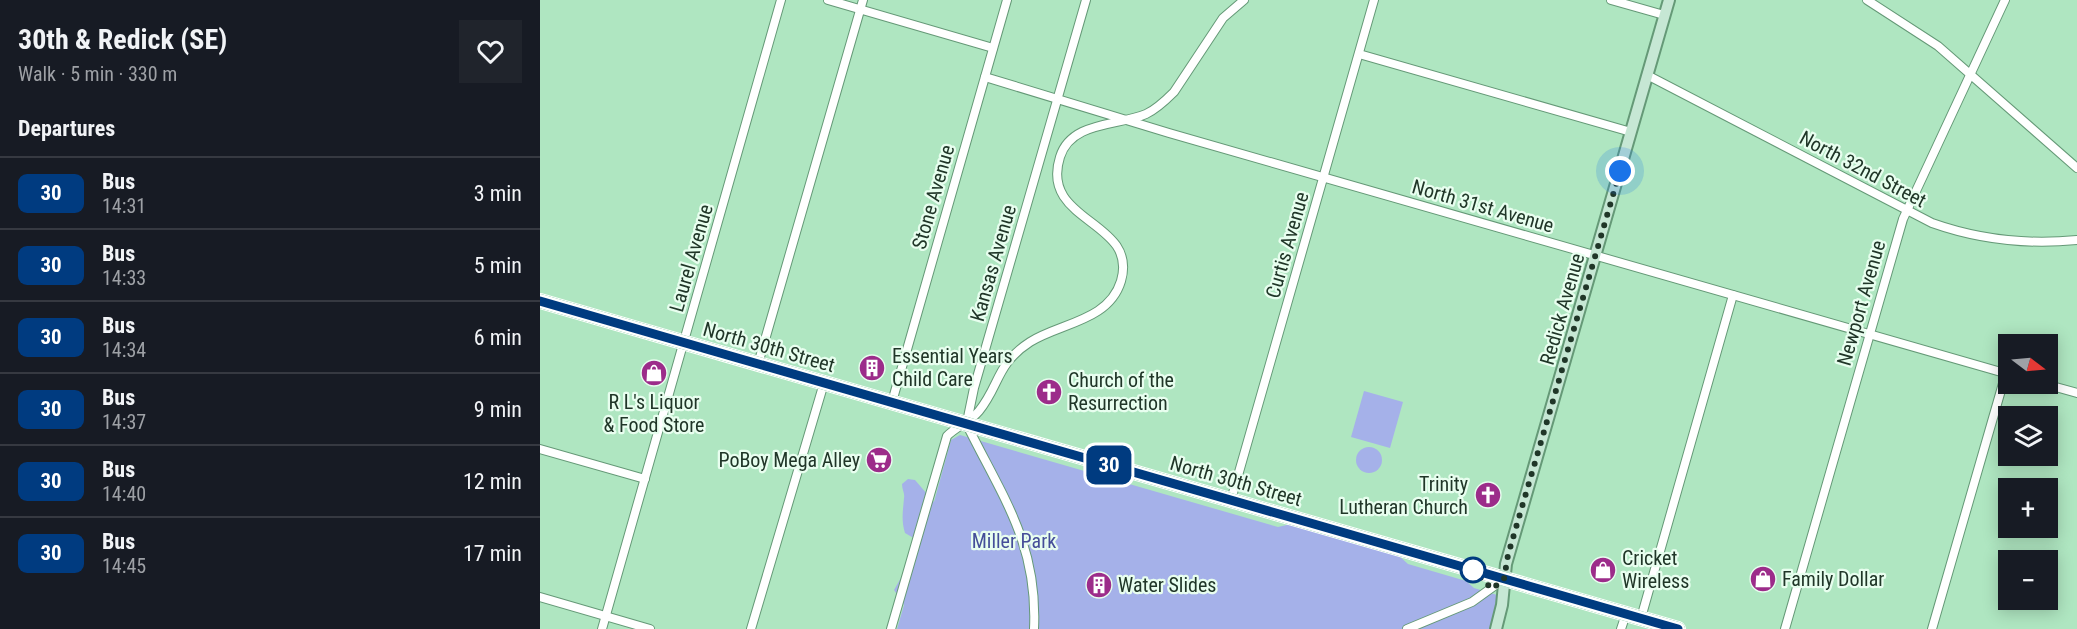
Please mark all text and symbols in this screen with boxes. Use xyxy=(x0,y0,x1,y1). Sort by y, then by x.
button: heart xyxy=(459,20,522,83)
text: 30th & Redick (SE) xyxy=(18,23,227,56)
text: Walk · 5 min · 330 m xyxy=(18,62,177,86)
text: Departures xyxy=(18,116,115,141)
street label: North 32nd Street xyxy=(1796,126,1931,212)
street label: Stone Avenue xyxy=(907,142,959,252)
your location xyxy=(1605,156,1635,186)
text: Bus xyxy=(102,169,135,194)
street label: North 31st Avenue xyxy=(1409,174,1557,238)
text: 30 xyxy=(40,181,62,205)
text: 3 min xyxy=(474,181,522,206)
street label: Curtis Avenue xyxy=(1260,189,1314,301)
text: 14:31 xyxy=(102,194,146,218)
street label: Laurel Avenue xyxy=(664,201,718,315)
street label: Kansas Avenue xyxy=(965,202,1021,324)
street label: Newport Avenue xyxy=(1832,238,1890,368)
text: Bus xyxy=(102,241,135,266)
street label: Redick Avenue xyxy=(1535,250,1589,368)
text: 30 xyxy=(40,253,62,277)
text: 5 min xyxy=(474,253,522,278)
text: 14:33 xyxy=(102,266,146,290)
text: Bus xyxy=(102,313,135,338)
street label: North 30th Street xyxy=(700,317,838,377)
text: 30 xyxy=(40,325,62,349)
text: 6 min xyxy=(474,325,522,350)
north arrow xyxy=(1998,334,2058,394)
map controls xyxy=(1998,334,2058,610)
text: 14:34 xyxy=(102,338,146,362)
place label: Essential Years Child Care xyxy=(892,344,1013,391)
building icon: Essential Years Child Care xyxy=(857,353,887,383)
shop icon: R L's Liquor & Food Store xyxy=(639,358,669,388)
place label: Church of the Resurrection xyxy=(1068,368,1174,415)
church icon: Church of the Resurrection xyxy=(1034,377,1064,407)
text: Bus xyxy=(102,385,135,410)
place label: R L's Liquor & Food Store xyxy=(604,390,704,437)
text: 30 xyxy=(40,397,62,421)
text: 9 min xyxy=(474,397,522,422)
button: layers xyxy=(1998,406,2058,466)
text: 14:37 xyxy=(102,410,146,434)
supermarket icon: PoBoy Mega Alley xyxy=(864,445,894,475)
line badge: 30 xyxy=(1082,446,1136,484)
place label: PoBoy Mega Alley xyxy=(718,448,860,472)
street label: North 30th Street xyxy=(1167,451,1305,511)
text: 30 xyxy=(1098,453,1120,477)
text: Bus xyxy=(102,457,135,482)
text: 30 xyxy=(40,469,62,493)
text: 12 min xyxy=(463,469,522,494)
place label: Trinity Lutheran Church xyxy=(1339,472,1468,519)
button: + xyxy=(1998,478,2058,538)
church icon: Trinity Lutheran Church xyxy=(1473,480,1503,510)
text: 14:40 xyxy=(102,482,146,506)
text: Bus xyxy=(102,529,135,554)
park label: Miller Park xyxy=(972,529,1056,553)
text: 30 xyxy=(40,541,62,565)
text: 17 min xyxy=(463,541,522,566)
place label: Cricket Wireless xyxy=(1622,546,1689,593)
button: − xyxy=(1998,550,2058,610)
text: 14:45 xyxy=(102,554,146,578)
shop icon: Cricket Wireless xyxy=(1588,555,1618,585)
unlabelled marker xyxy=(1460,557,1486,583)
shop icon: Family Dollar xyxy=(1748,564,1778,594)
place label: Family Dollar xyxy=(1782,567,1884,591)
building icon: Water Slides xyxy=(1084,570,1114,600)
place label: Water Slides xyxy=(1118,573,1216,597)

